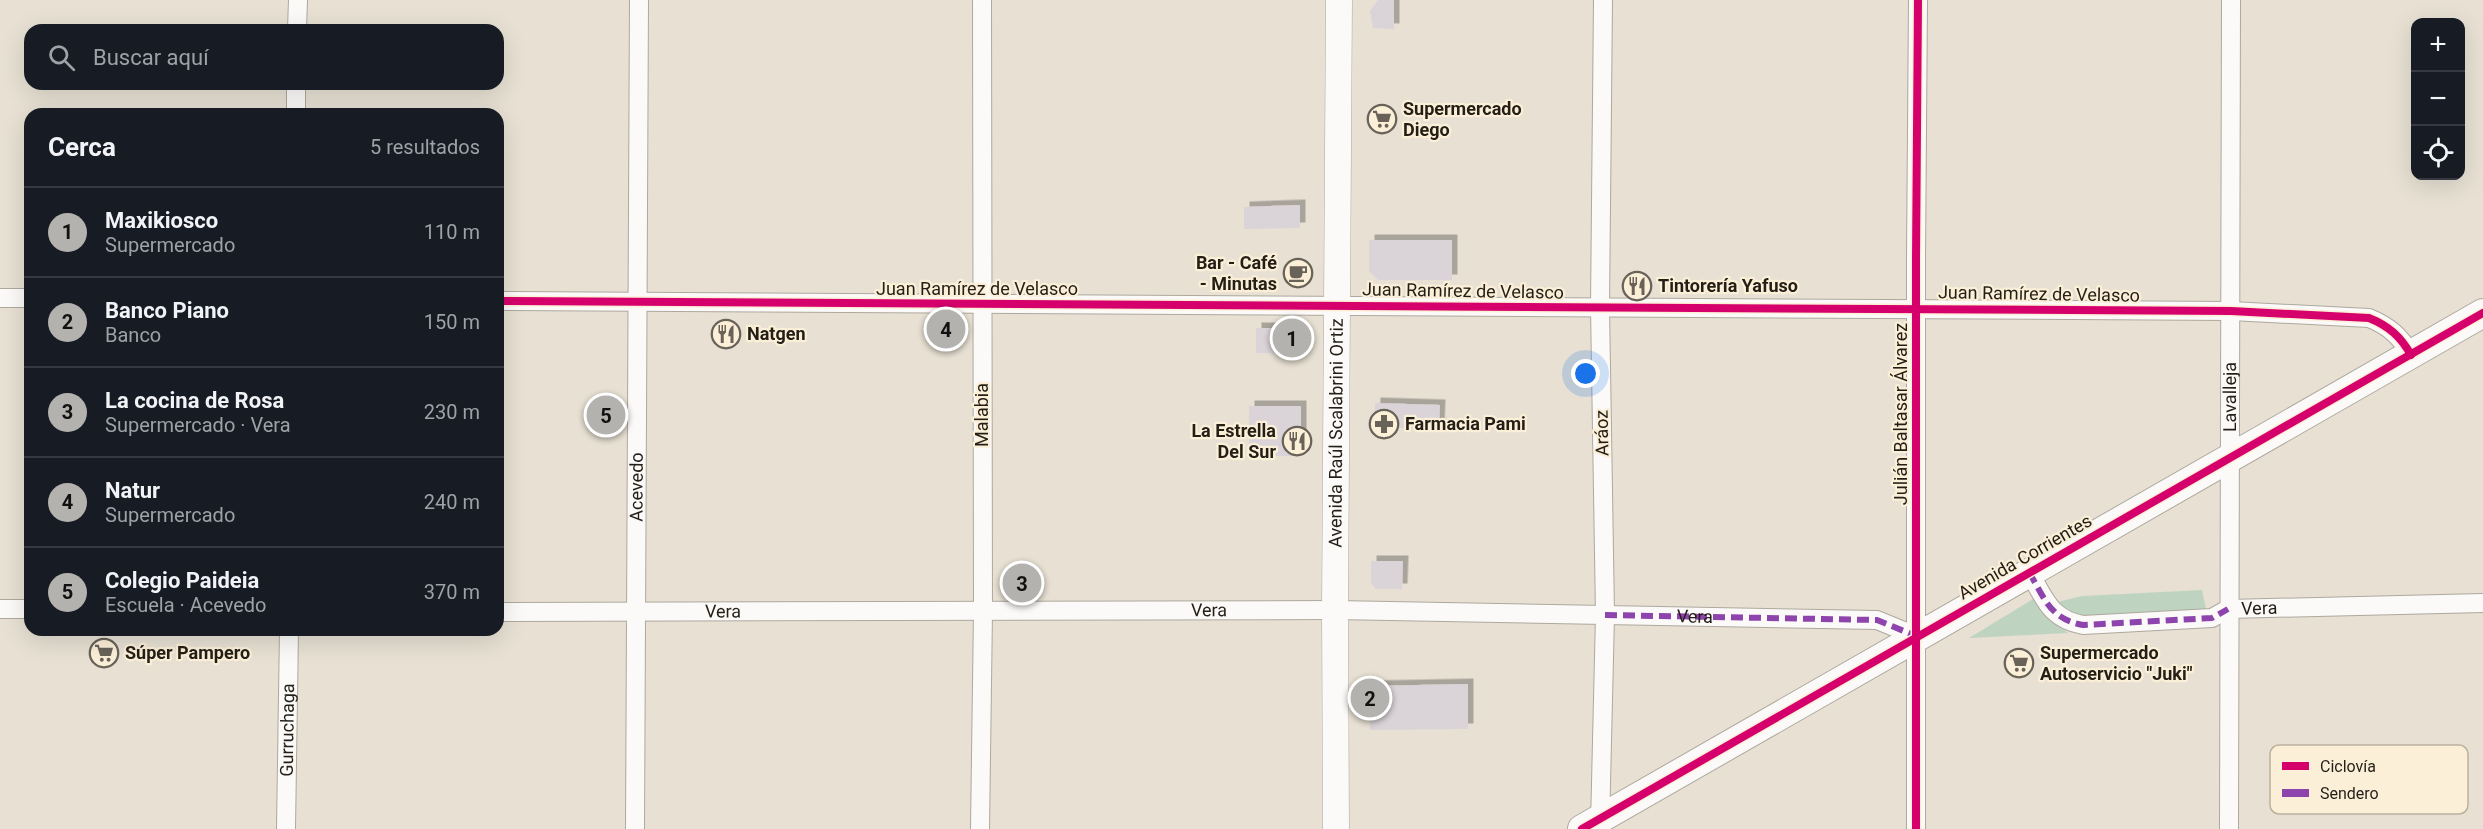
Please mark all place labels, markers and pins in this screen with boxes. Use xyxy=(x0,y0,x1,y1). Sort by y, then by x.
place label: Supermercado Diego xyxy=(1403,98,1522,140)
supermarket icon: Supermercado Diego xyxy=(1366,103,1398,135)
place label: Bar - Café - Minutas xyxy=(1196,252,1277,294)
cafe icon: Bar - Café - Minutas xyxy=(1282,257,1314,289)
restaurant icon: Tintorería Yafuso xyxy=(1621,270,1653,302)
place label: Tintorería Yafuso xyxy=(1658,275,1798,296)
pin: 4 xyxy=(926,306,966,352)
pin: 1 xyxy=(1272,316,1312,360)
restaurant icon: Natgen xyxy=(710,318,742,350)
place label: Natgen xyxy=(747,323,806,344)
pin: 5 xyxy=(586,392,626,438)
pharmacy icon: Farmacia Pami xyxy=(1368,408,1400,440)
place label: Farmacia Pami xyxy=(1405,413,1526,434)
place label: La Estrella Del Sur xyxy=(1191,420,1276,462)
restaurant icon: La Estrella Del Sur xyxy=(1281,425,1313,457)
pin: 3 xyxy=(1002,560,1042,606)
supermarket icon: Súper Pampero xyxy=(88,637,120,669)
place label: Súper Pampero xyxy=(125,642,250,663)
place label: Supermercado Autoservicio "Juki" xyxy=(2040,642,2193,684)
supermarket icon: Supermercado Autoservicio "Juki" xyxy=(2003,647,2035,679)
pin: 2 xyxy=(1350,676,1390,720)

